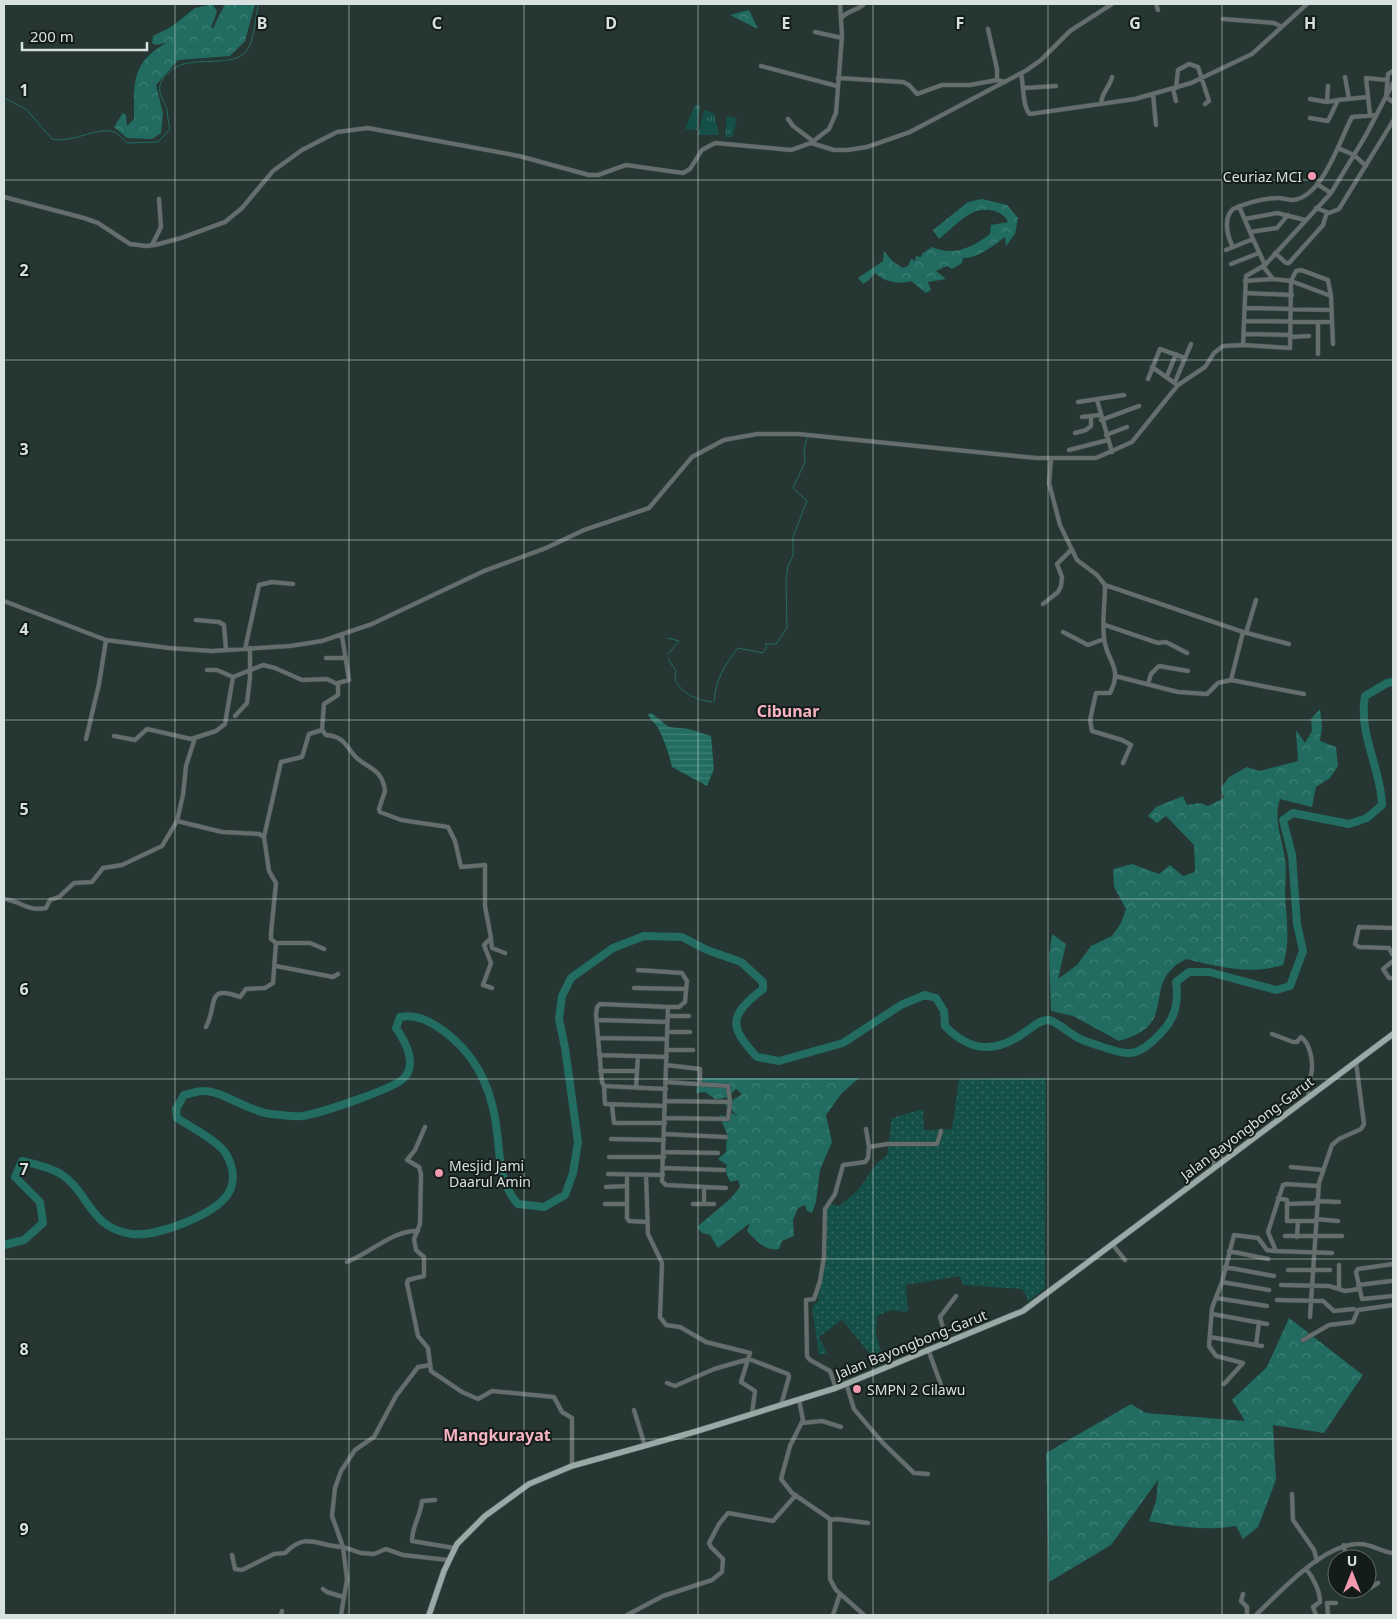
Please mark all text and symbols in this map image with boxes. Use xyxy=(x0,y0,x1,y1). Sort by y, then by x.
text: B xyxy=(257,12,267,34)
text: C xyxy=(432,12,442,34)
text: D xyxy=(605,12,617,34)
text: E xyxy=(782,12,791,34)
text: F xyxy=(956,12,964,34)
text: G xyxy=(1129,12,1141,34)
text: H xyxy=(1304,12,1316,34)
scale bar xyxy=(22,20,148,52)
text: 200 m xyxy=(30,26,74,46)
text: 1 xyxy=(19,79,29,101)
place label: Ceuriaz MCI xyxy=(1223,167,1302,186)
marker: Ceuriaz MCI xyxy=(1306,170,1318,182)
text: 2 xyxy=(19,259,29,281)
text: 3 xyxy=(19,438,29,460)
text: 4 xyxy=(19,618,29,640)
district label: Cibunar xyxy=(757,700,819,722)
text: 5 xyxy=(19,798,29,820)
text: 6 xyxy=(19,978,29,1000)
street label: Jalan Bayongbong-Garut xyxy=(1175,1072,1317,1185)
place label: Mesjid Jami Daarul Amin xyxy=(449,1156,531,1191)
text: 7 xyxy=(19,1158,29,1180)
marker: Mesjid Jami Daarul Amin xyxy=(433,1167,445,1179)
street label: Jalan Bayongbong-Garut xyxy=(831,1305,990,1384)
text: 8 xyxy=(19,1338,29,1360)
place label: SMPN 2 Cilawu xyxy=(867,1380,965,1399)
marker: SMPN 2 Cilawu xyxy=(851,1383,863,1395)
district label: Mangkurayat xyxy=(443,1424,551,1446)
text: 9 xyxy=(19,1518,29,1540)
north arrow xyxy=(1327,1549,1377,1599)
text: U xyxy=(1347,1551,1357,1570)

